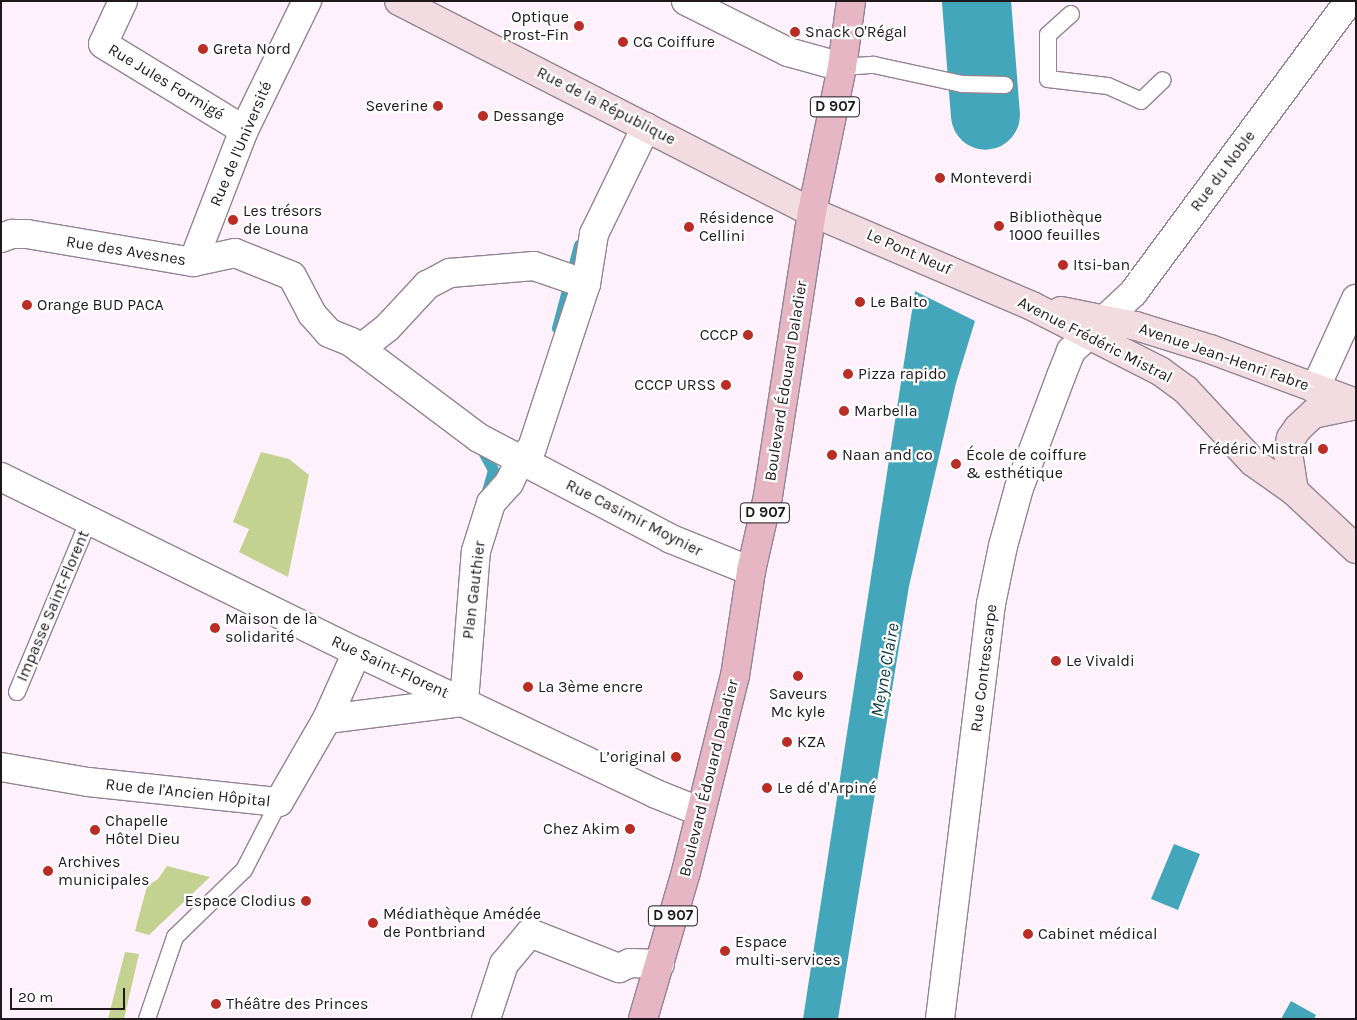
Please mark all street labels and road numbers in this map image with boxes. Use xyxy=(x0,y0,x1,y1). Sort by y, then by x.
street label: Rue Jules Formigé xyxy=(104,40,228,124)
street label: Rue de la République xyxy=(533,63,679,149)
street label: Rue de l'Université xyxy=(206,79,276,209)
road number: D 907 xyxy=(809,94,861,120)
street label: Rue du Noble xyxy=(1186,127,1260,215)
street label: Le Pont Neuf xyxy=(864,225,954,279)
street label: Rue des Avesnes xyxy=(65,232,187,270)
street label: Boulevard Édouard Daladier xyxy=(761,279,811,483)
street label: Avenue Frédéric Mistral xyxy=(1014,293,1176,387)
street label: Avenue Jean-Henri Fabre xyxy=(1137,319,1311,395)
street label: Rue Casimir Moynier xyxy=(562,475,706,561)
road number: D 907 xyxy=(739,500,791,526)
street label: Impasse Saint-Florent xyxy=(12,528,94,684)
street label: Plan Gauthier xyxy=(458,540,490,640)
street label: Rue Contrescarpe xyxy=(967,603,1001,733)
street label: Rue Saint-Florent xyxy=(328,631,452,703)
street label: Boulevard Édouard Daladier xyxy=(675,677,743,879)
street label: Rue de l'Ancien Hôpital xyxy=(104,775,272,811)
road number: D 907 xyxy=(647,904,699,928)

